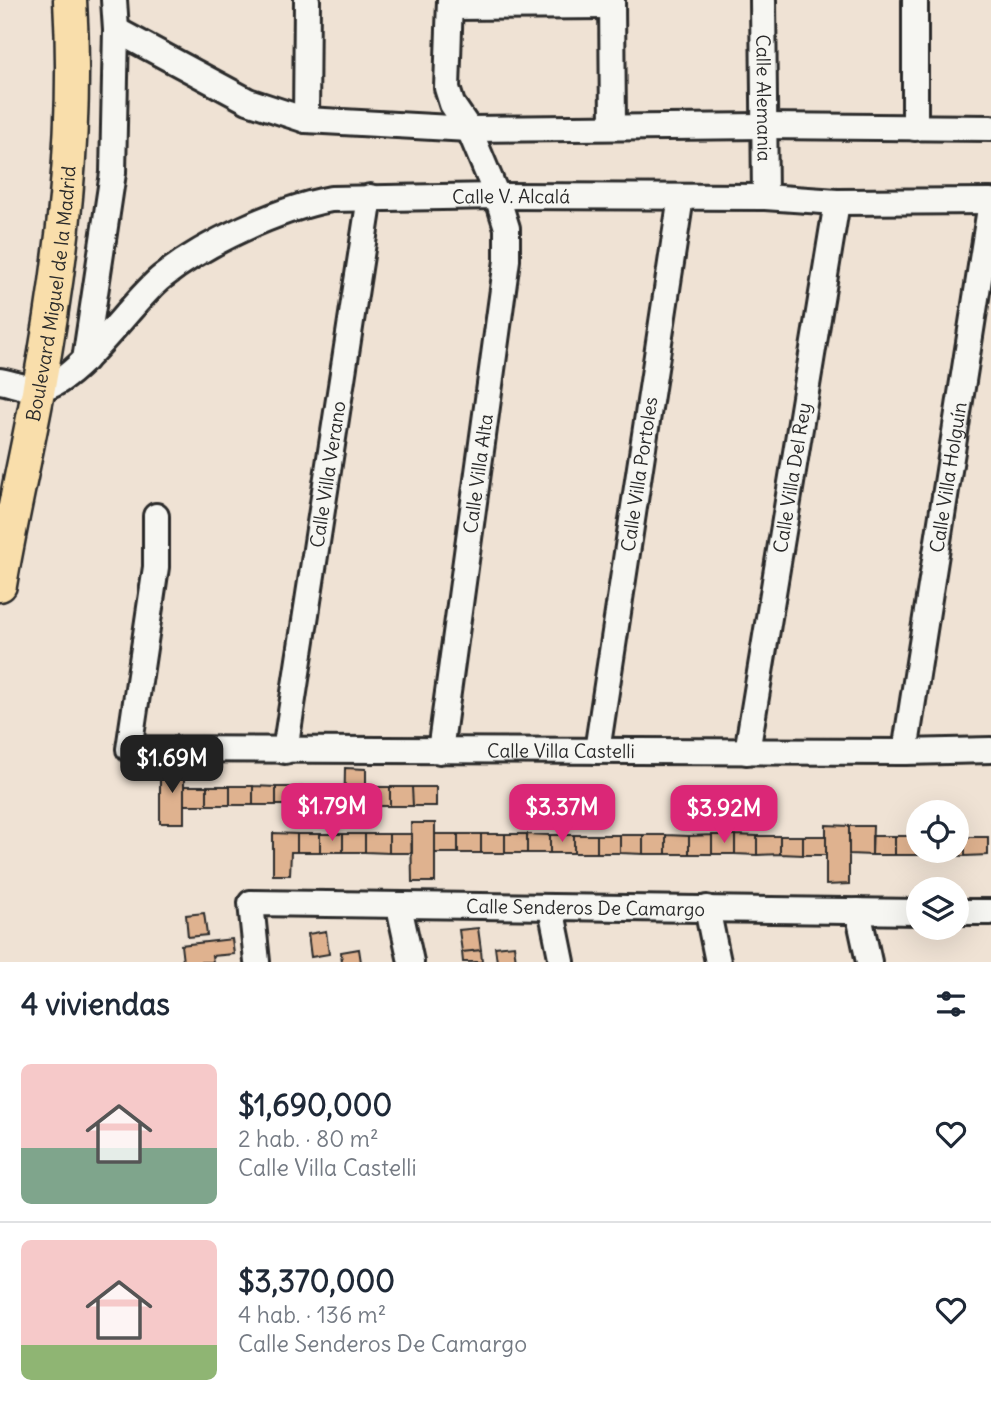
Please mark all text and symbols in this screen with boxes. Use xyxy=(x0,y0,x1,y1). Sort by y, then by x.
street label: Calle Alemania xyxy=(751,34,777,162)
street label: Boulevard Miguel de la Madrid xyxy=(21,165,81,424)
street label: Calle V. Alcalá xyxy=(452,184,570,209)
street label: Calle Villa Portoles xyxy=(615,395,663,553)
street label: Calle Villa Verano xyxy=(304,399,351,549)
street label: Calle Villa Holguín xyxy=(924,400,972,554)
street label: Calle Villa Del Rey xyxy=(768,401,816,555)
street label: Calle Villa Alta xyxy=(458,412,498,535)
pin: $1.69M xyxy=(115,736,229,795)
street label: Calle Villa Castelli xyxy=(487,738,635,763)
text: $1.69M xyxy=(136,743,208,772)
pin: $1.79M xyxy=(275,784,389,843)
pin: $3.37M xyxy=(505,784,619,844)
pin: $3.92M xyxy=(667,786,781,845)
text: $1.79M xyxy=(297,791,367,820)
text: $3.37M xyxy=(525,792,599,821)
text: $3.92M xyxy=(686,793,762,822)
map controls xyxy=(906,800,969,940)
button: locate xyxy=(906,800,969,863)
button: layers xyxy=(906,877,969,940)
street label: Calle Senderos De Camargo xyxy=(466,894,705,921)
text: 4 viviendas xyxy=(21,985,170,1023)
icon: filters xyxy=(932,985,970,1023)
text: $1,690,000 xyxy=(238,1086,392,1124)
icon: home xyxy=(77,1092,161,1176)
icon: heart xyxy=(932,1115,970,1153)
text: 2 hab. · 80 m² xyxy=(238,1124,379,1153)
text: Calle Villa Castelli xyxy=(238,1153,417,1182)
text: $3,370,000 xyxy=(238,1262,395,1300)
icon: home xyxy=(77,1268,161,1352)
icon: heart xyxy=(932,1291,970,1329)
text: 4 hab. · 136 m² xyxy=(238,1300,386,1329)
text: Calle Senderos De Camargo xyxy=(238,1329,527,1358)

